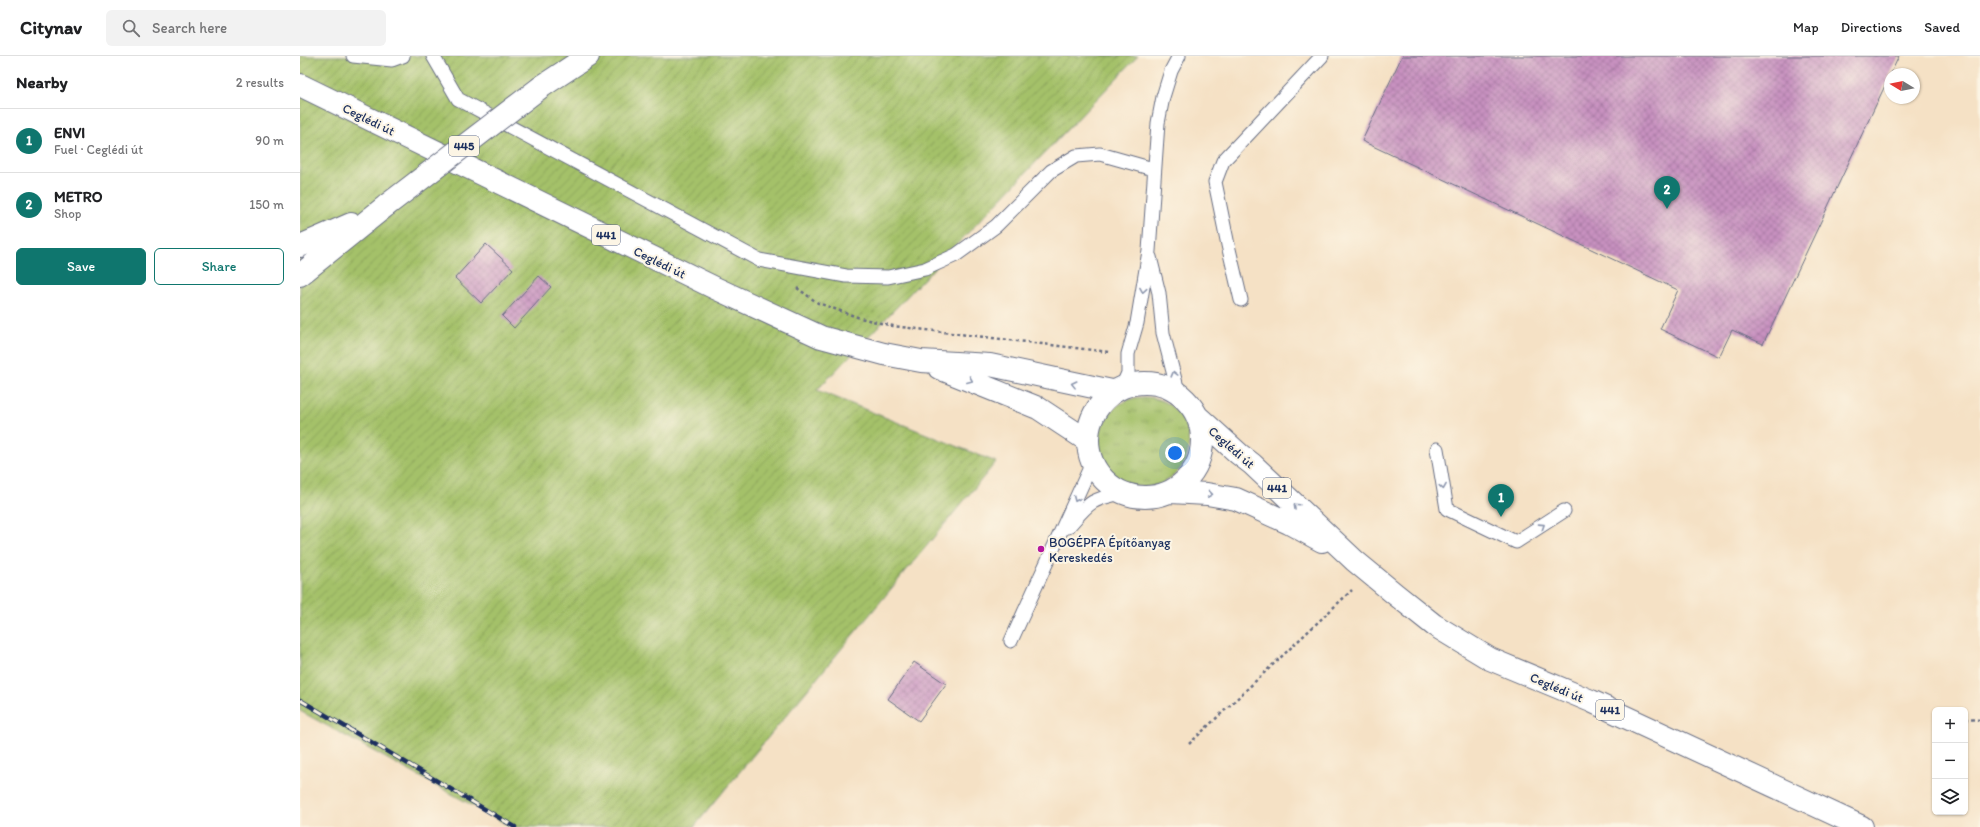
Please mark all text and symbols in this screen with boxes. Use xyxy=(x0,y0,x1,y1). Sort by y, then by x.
search box xyxy=(106,10,386,46)
text: Citynav xyxy=(20,16,82,39)
icon: search xyxy=(120,17,142,39)
text: Search here xyxy=(152,19,227,37)
text: Map xyxy=(1793,19,1819,36)
text: Directions xyxy=(1841,19,1902,36)
text: Saved xyxy=(1924,19,1960,36)
north arrow xyxy=(1884,68,1920,104)
text: Nearby xyxy=(16,72,68,92)
text: 2 results xyxy=(236,75,284,90)
street label: Ceglédi út xyxy=(340,100,398,139)
text: ENVI xyxy=(54,124,85,142)
text: 1 xyxy=(26,133,32,148)
text: 90 m xyxy=(255,133,284,148)
road number: 445 xyxy=(449,136,479,156)
text: Fuel · Ceglédi út xyxy=(54,142,143,157)
pin: 2 xyxy=(1654,176,1680,209)
text: METRO xyxy=(54,188,103,206)
text: 2 xyxy=(26,197,32,212)
text: 150 m xyxy=(249,197,284,212)
text: Shop xyxy=(54,206,81,221)
road number: 441 xyxy=(592,225,620,245)
street label: Ceglédi út xyxy=(631,243,689,282)
button: Save xyxy=(16,248,146,285)
button: Share xyxy=(154,248,284,285)
one-way arrow xyxy=(1139,287,1147,293)
one-way arrow xyxy=(1170,371,1179,378)
one-way arrow xyxy=(966,376,973,384)
one-way arrow xyxy=(1071,380,1078,389)
street label: Ceglédi út xyxy=(1205,423,1258,472)
your location xyxy=(1165,443,1185,463)
road number: 441 xyxy=(1263,478,1291,498)
one-way arrow xyxy=(1438,484,1447,490)
pin: 1 xyxy=(1488,484,1514,517)
one-way arrow xyxy=(1207,489,1213,498)
one-way arrow xyxy=(1073,494,1081,502)
one-way arrow xyxy=(1293,503,1301,510)
one-way arrow xyxy=(1538,523,1545,531)
place label: BOGÉPFA Építőanyag Kereskedés xyxy=(1049,535,1171,565)
marker: BOGÉPFA Építőanyag Kereskedés xyxy=(1036,544,1046,554)
street label: Ceglédi út xyxy=(1528,670,1586,705)
road number: 441 xyxy=(1596,700,1624,720)
map controls xyxy=(1932,707,1968,815)
button: + xyxy=(1932,707,1968,743)
button: − xyxy=(1932,743,1968,779)
button: layers xyxy=(1932,779,1968,815)

